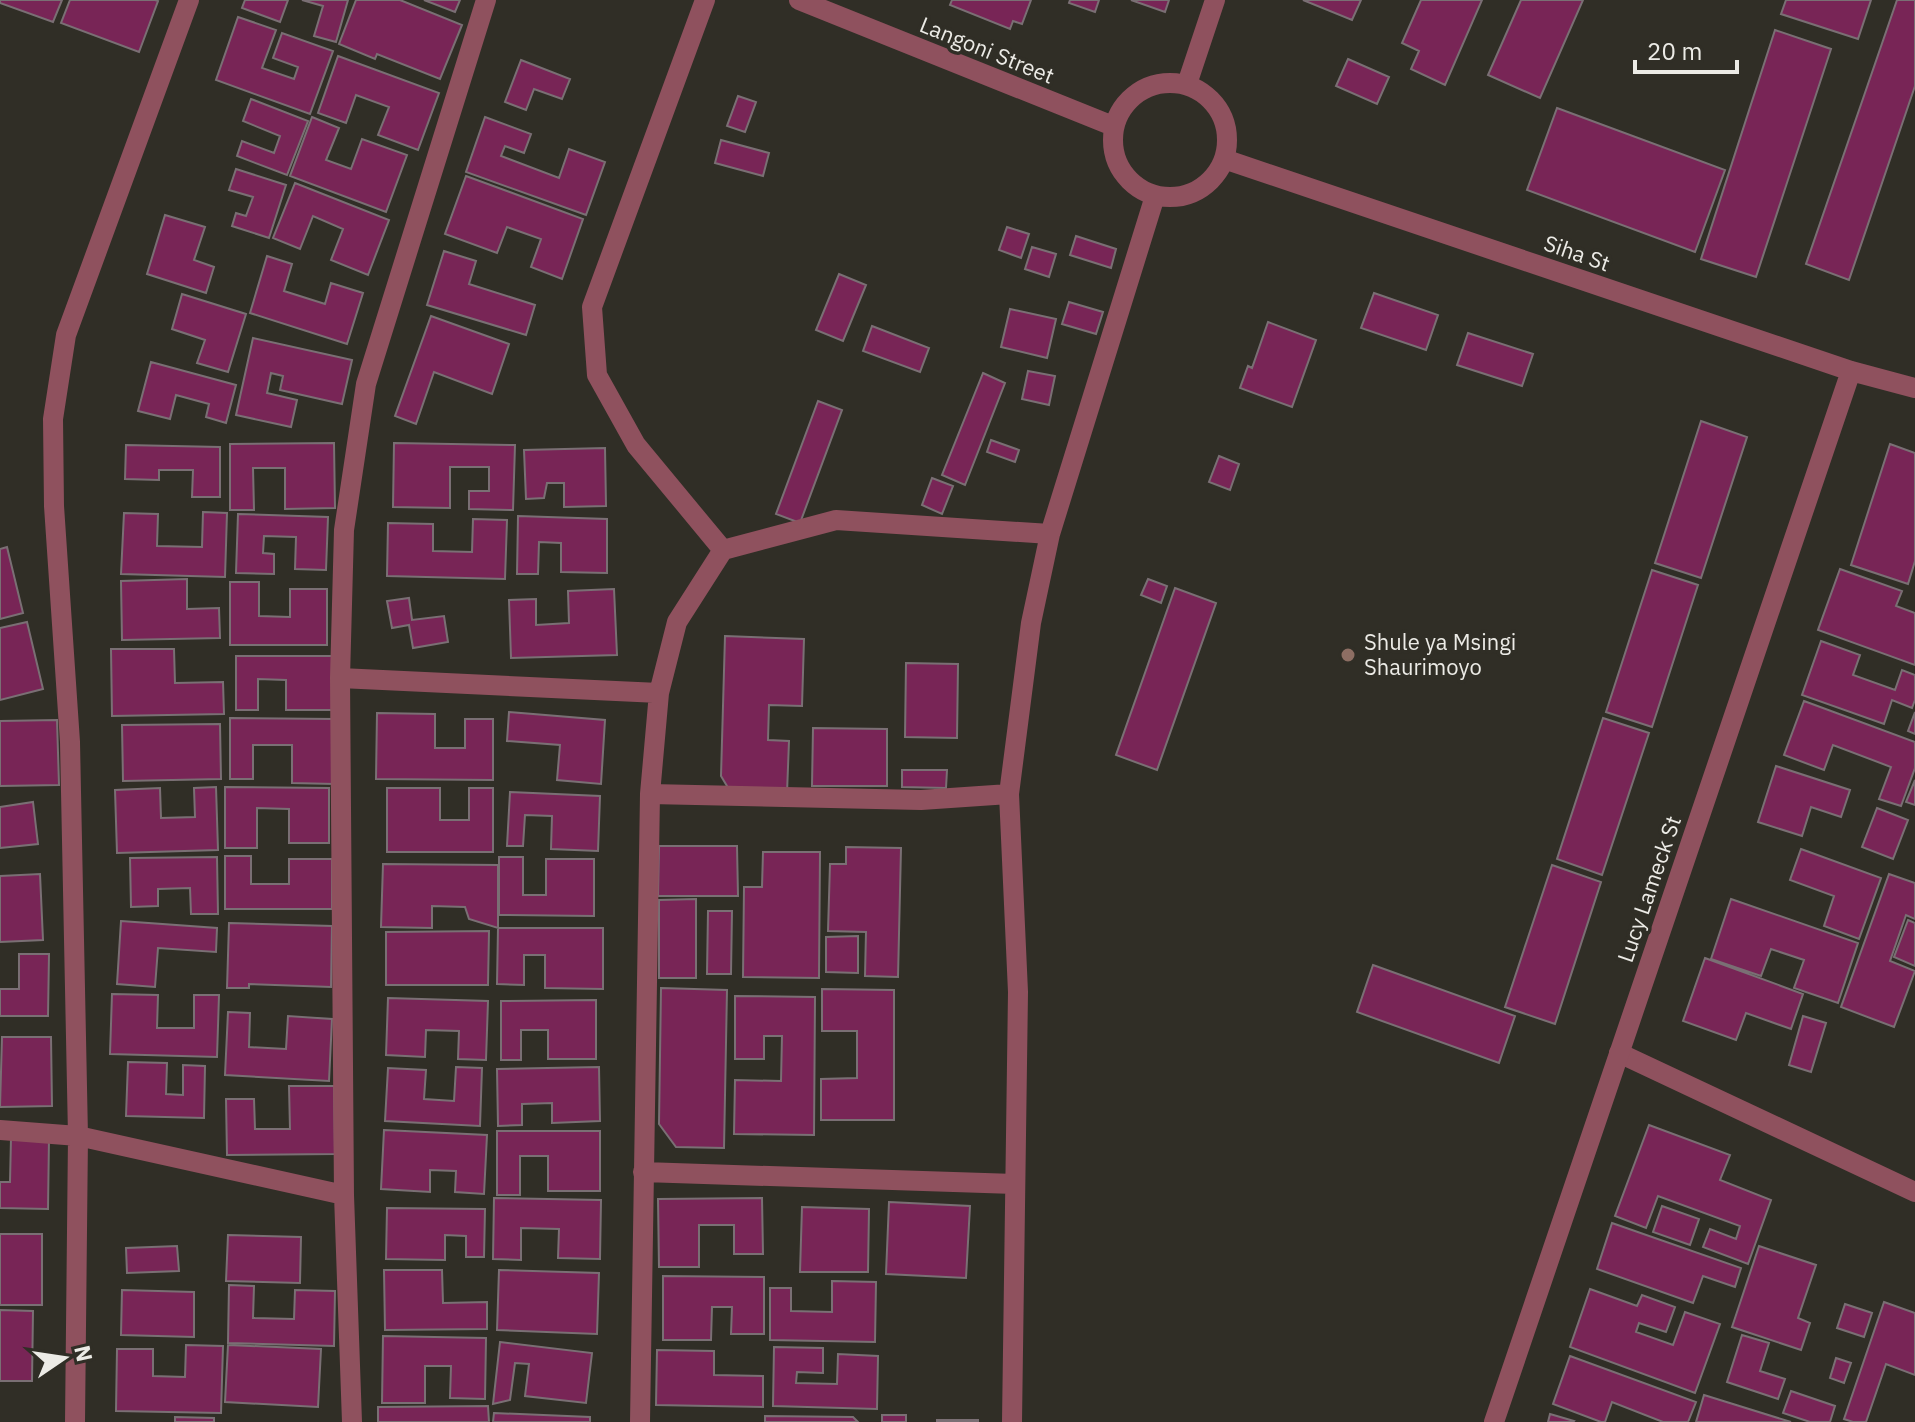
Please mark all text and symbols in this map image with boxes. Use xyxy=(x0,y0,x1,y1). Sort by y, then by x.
street label: Langoni Street xyxy=(916,9,1059,90)
scale bar xyxy=(1635,24,1737,74)
text: 20 m xyxy=(1647,35,1702,67)
street label: Siha St xyxy=(1540,228,1614,277)
place label: Shule ya Msingi Shaurimoyo xyxy=(1364,627,1516,681)
marker: Shule ya Msingi Shaurimoyo xyxy=(1339,646,1357,664)
street label: Lucy Lameck St xyxy=(1610,812,1687,966)
north arrow xyxy=(24,1318,104,1398)
text: N xyxy=(68,1342,100,1364)

